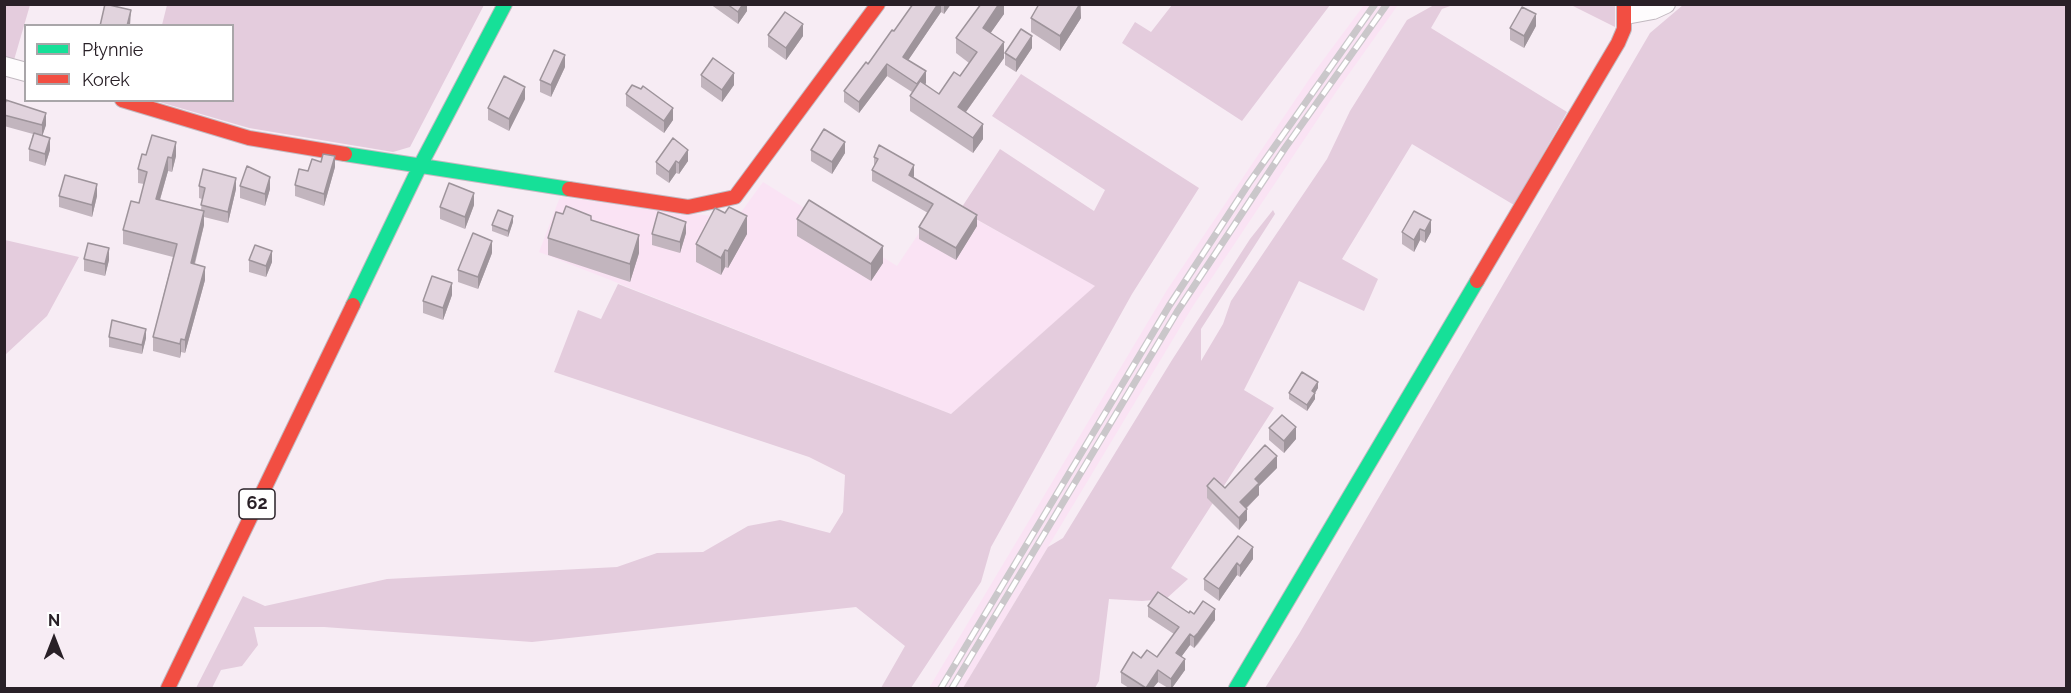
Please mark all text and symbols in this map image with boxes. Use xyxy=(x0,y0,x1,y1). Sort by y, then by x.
legend xyxy=(24,24,234,102)
text: Płynnie xyxy=(82,39,143,60)
text: Korek xyxy=(82,69,130,90)
road number: 62 xyxy=(239,489,275,519)
north arrow xyxy=(24,609,84,669)
text: N xyxy=(48,611,60,630)

